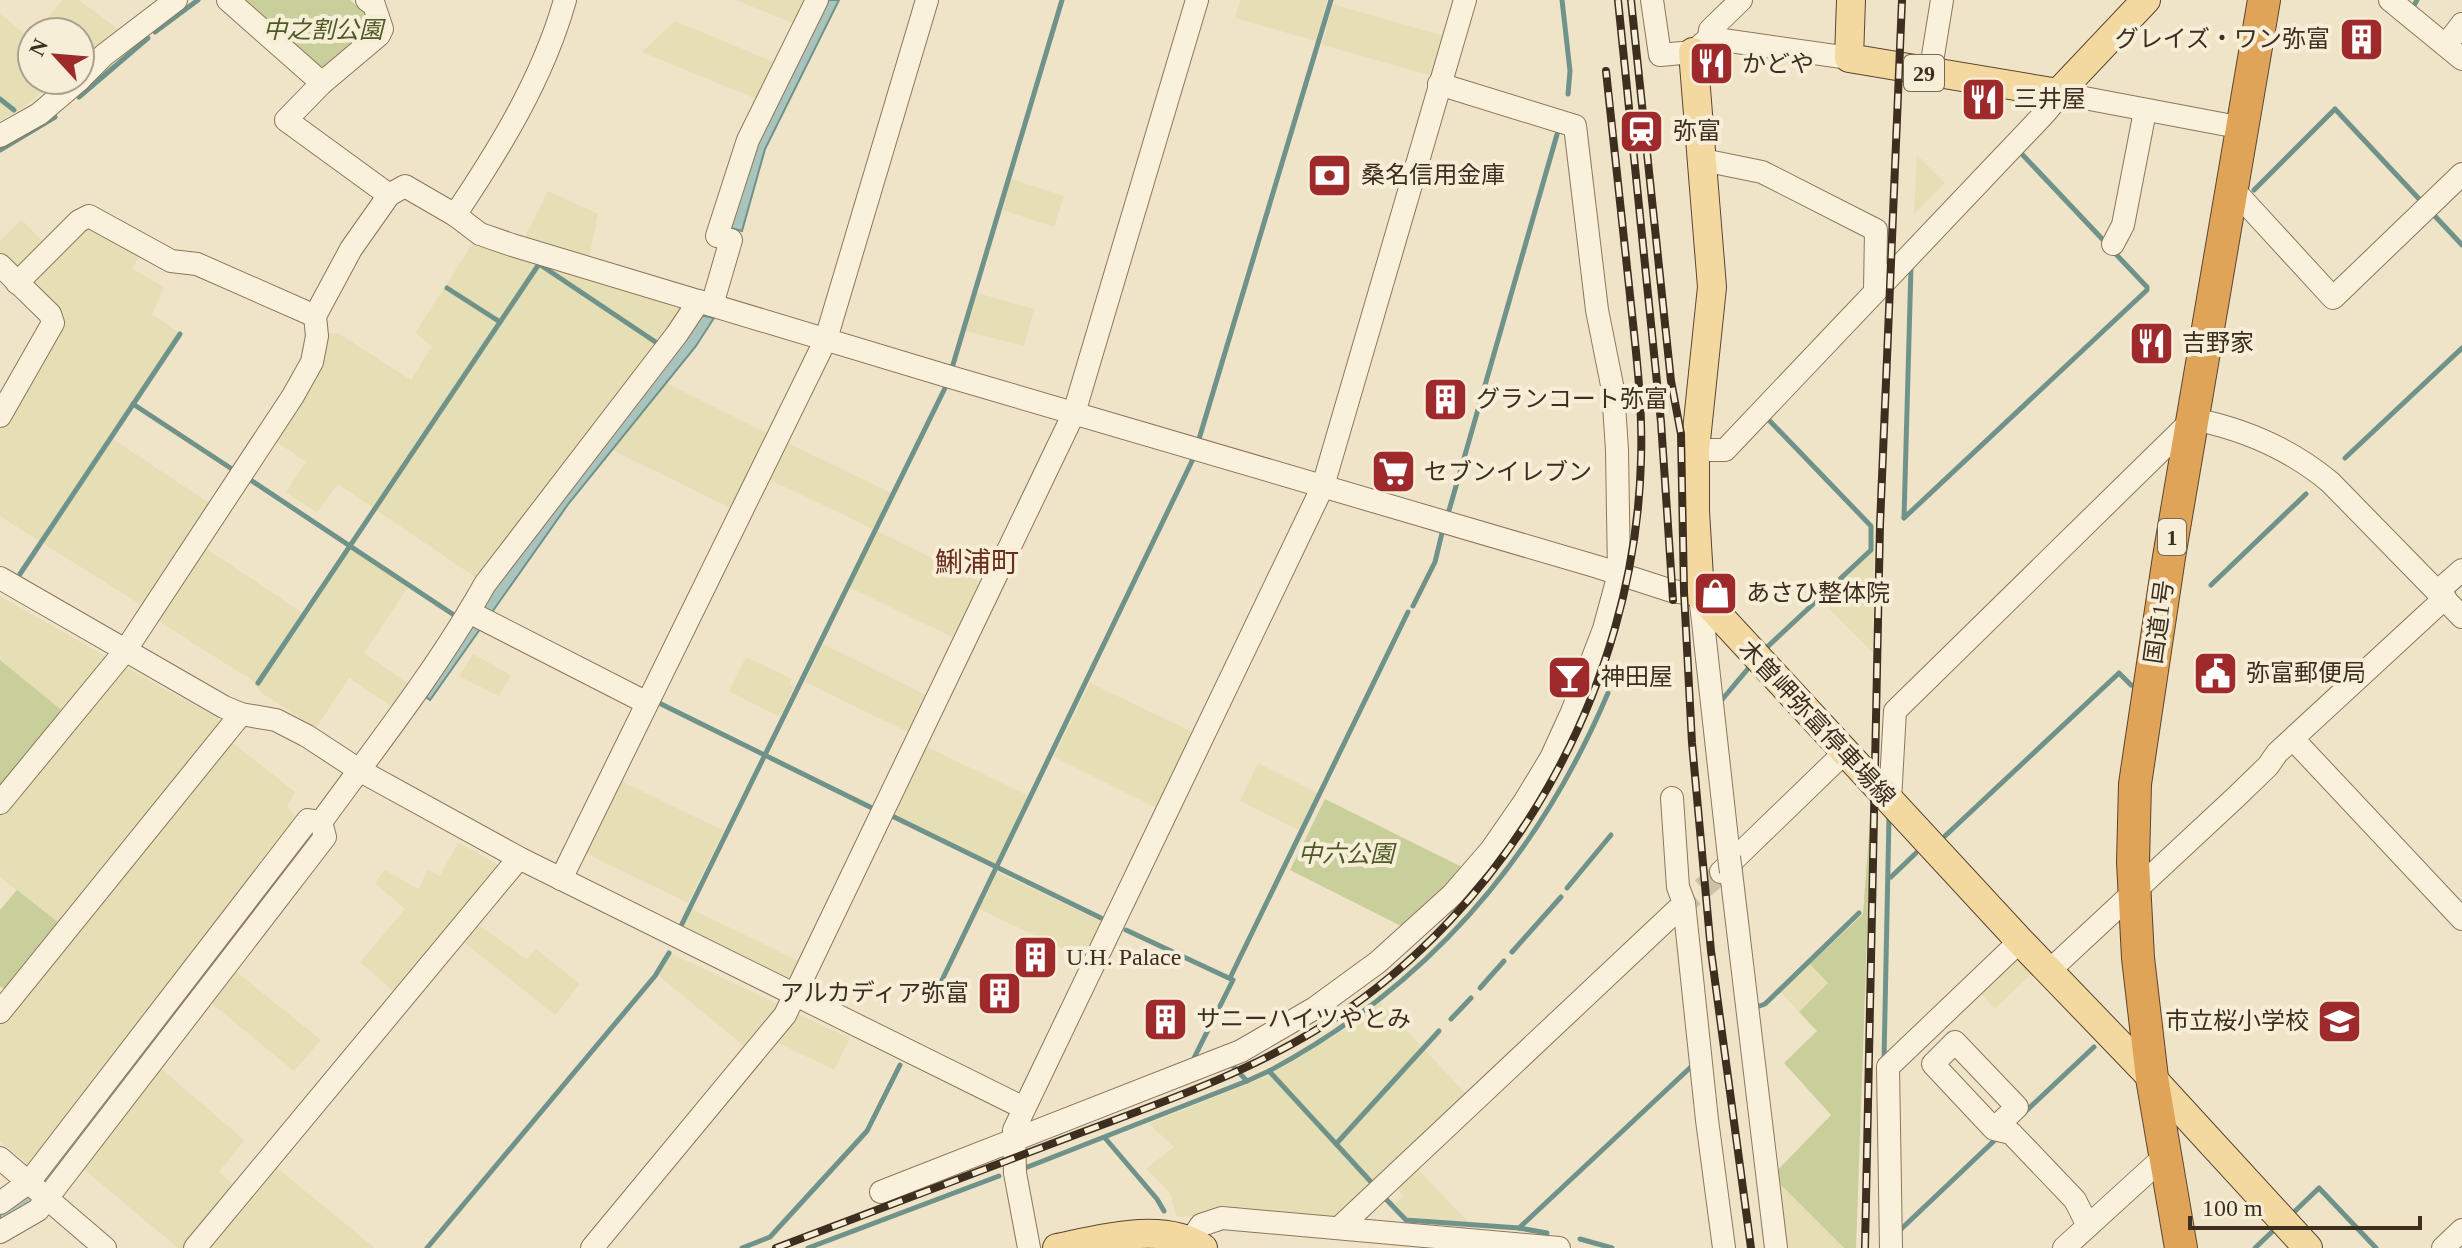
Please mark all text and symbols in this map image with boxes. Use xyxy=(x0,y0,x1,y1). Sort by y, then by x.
building icon: グレイズ・ワン弥富 xyxy=(2337,15,2385,63)
north arrow xyxy=(16,16,96,96)
park label: 中之割公園 xyxy=(263,17,386,43)
place label: グレイズ・ワン弥富 xyxy=(2115,26,2330,52)
text: N xyxy=(24,35,53,60)
restaurant icon: かどや xyxy=(1687,40,1735,88)
place label: かどや xyxy=(1742,51,1814,77)
road number: 29 xyxy=(1904,55,1944,91)
restaurant icon: 三井屋 xyxy=(1959,75,2007,123)
place label: 三井屋 xyxy=(2014,86,2086,112)
station icon: 弥富 xyxy=(1618,107,1666,155)
place label: 弥富 xyxy=(1673,118,1721,144)
bank icon: 桑名信用金庫 xyxy=(1306,151,1354,199)
place label: 桑名信用金庫 xyxy=(1361,162,1505,188)
restaurant icon: 吉野家 xyxy=(2127,319,2175,367)
place label: 吉野家 xyxy=(2182,330,2254,356)
building icon: グランコート弥富 xyxy=(1421,375,1469,423)
place label: グランコート弥富 xyxy=(1476,386,1668,412)
supermarket icon: セブンイレブン xyxy=(1369,448,1417,496)
place label: セブンイレブン xyxy=(1424,459,1592,485)
road number: 1 xyxy=(2158,519,2186,555)
district label: 鯏浦町 xyxy=(935,547,1019,578)
shop icon: あさひ整体院 xyxy=(1691,569,1739,617)
street label: 国道1号 xyxy=(2140,579,2178,665)
place label: あさひ整体院 xyxy=(1746,580,1890,606)
street label: 木曽岬弥富停車場線 xyxy=(1734,635,1900,811)
public building icon: 弥富郵便局 xyxy=(2191,649,2239,697)
bar icon: 神田屋 xyxy=(1546,653,1594,701)
place label: 弥富郵便局 xyxy=(2246,660,2366,686)
place label: 神田屋 xyxy=(1601,664,1673,690)
park label: 中六公園 xyxy=(1298,841,1397,867)
building icon: U.H. Palace xyxy=(1011,933,1059,981)
place label: U.H. Palace xyxy=(1066,944,1181,970)
building icon: アルカディア弥富 xyxy=(976,969,1024,1017)
place label: アルカディア弥富 xyxy=(780,980,969,1006)
building icon: サニーハイツやとみ xyxy=(1141,995,1189,1043)
school or university icon: 市立桜小学校 xyxy=(2316,997,2364,1045)
place label: サニーハイツやとみ xyxy=(1196,1006,1411,1032)
place label: 市立桜小学校 xyxy=(2165,1008,2309,1034)
scale bar xyxy=(2190,1180,2420,1230)
text: 100 m xyxy=(2202,1195,2263,1221)

